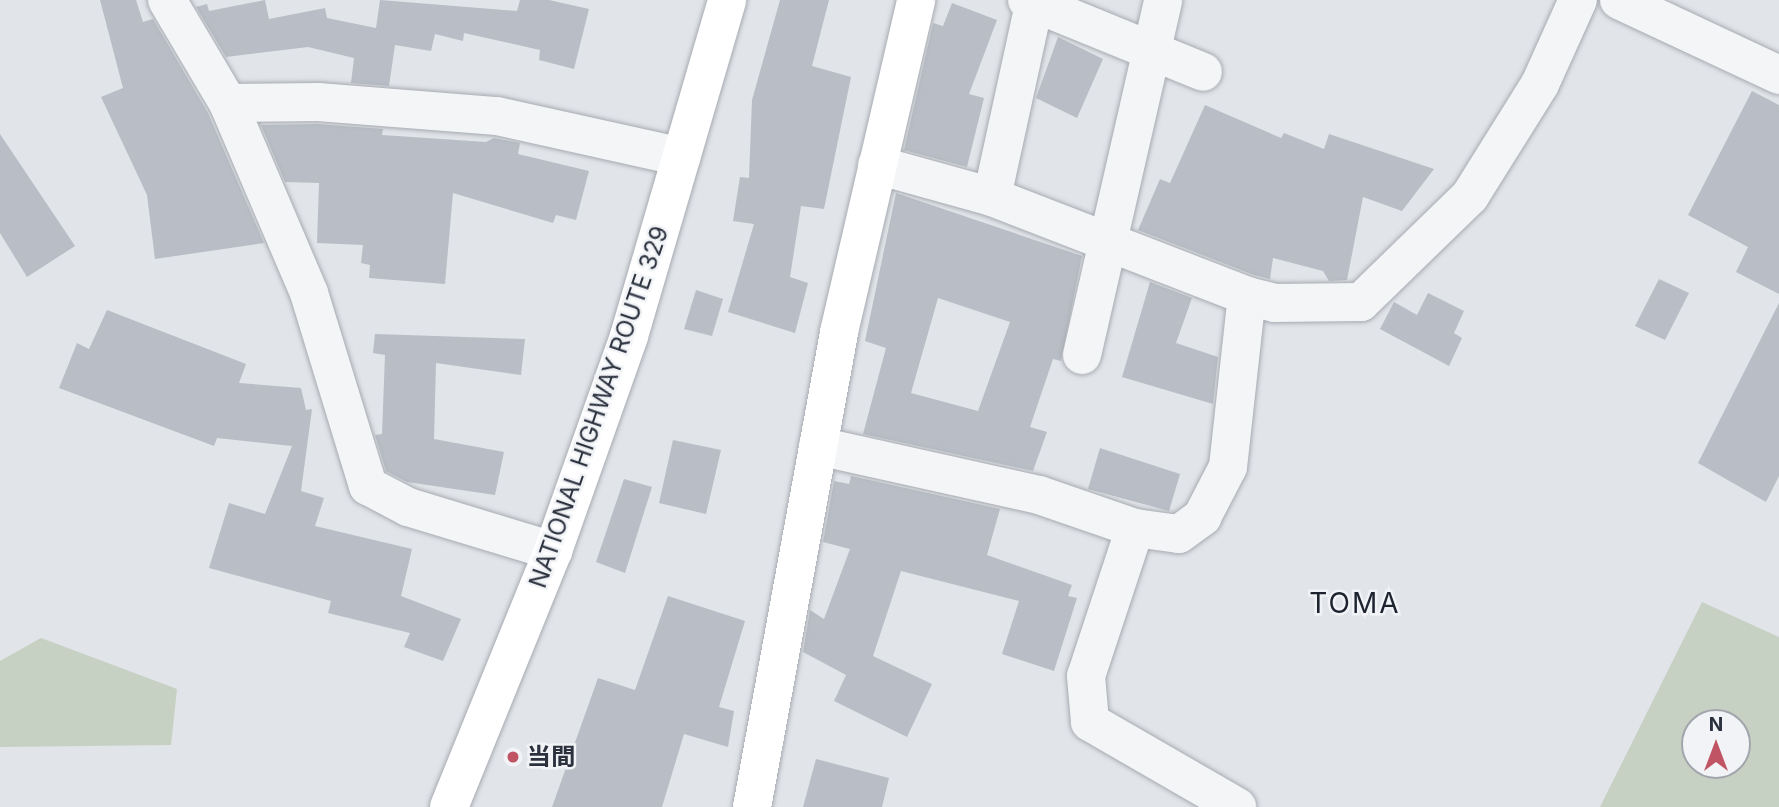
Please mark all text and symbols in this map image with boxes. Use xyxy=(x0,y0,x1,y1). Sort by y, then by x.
street label: NATIONAL HIGHWAY ROUTE 329 xyxy=(523,222,675,592)
district label: TOMA xyxy=(1310,586,1400,620)
north arrow xyxy=(1681,709,1751,779)
text: N xyxy=(1709,713,1723,736)
place label: 当間 xyxy=(527,743,575,771)
marker: 当間 xyxy=(505,749,521,765)

